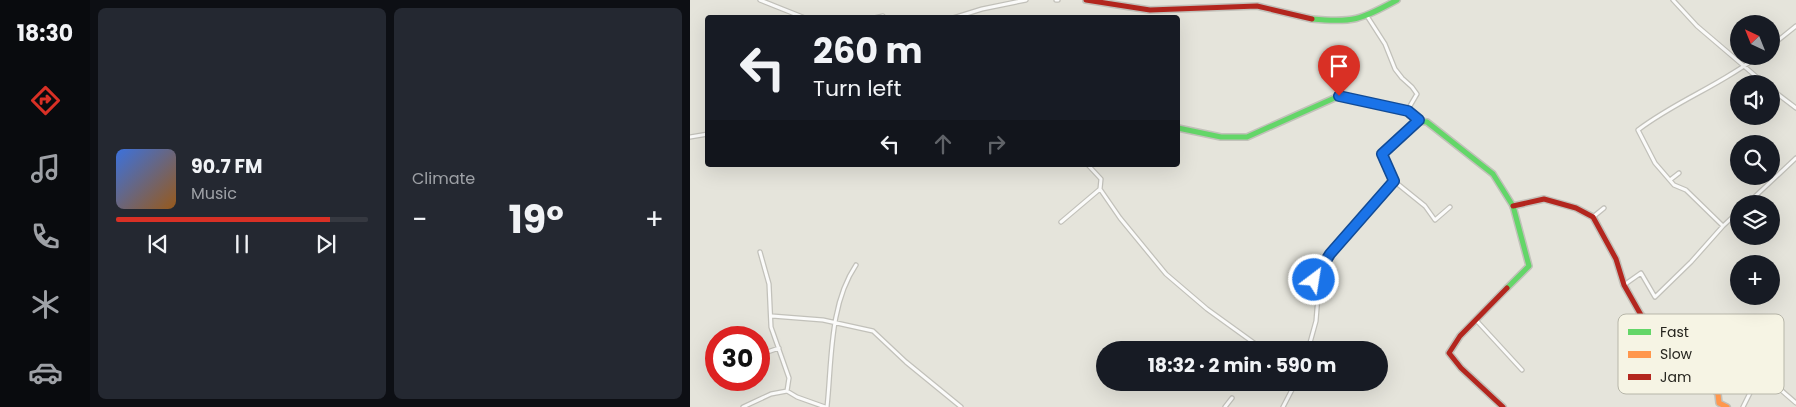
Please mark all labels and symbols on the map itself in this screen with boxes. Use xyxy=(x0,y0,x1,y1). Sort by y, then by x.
north arrow xyxy=(1730,15,1780,65)
pin xyxy=(1318,45,1360,96)
position arrow xyxy=(1287,253,1339,305)
legend xyxy=(1618,314,1784,394)
text: Fast xyxy=(1660,322,1689,342)
speed limit sign: 30 xyxy=(705,326,770,391)
text: Slow xyxy=(1660,344,1693,364)
text: Jam xyxy=(1660,367,1691,387)

